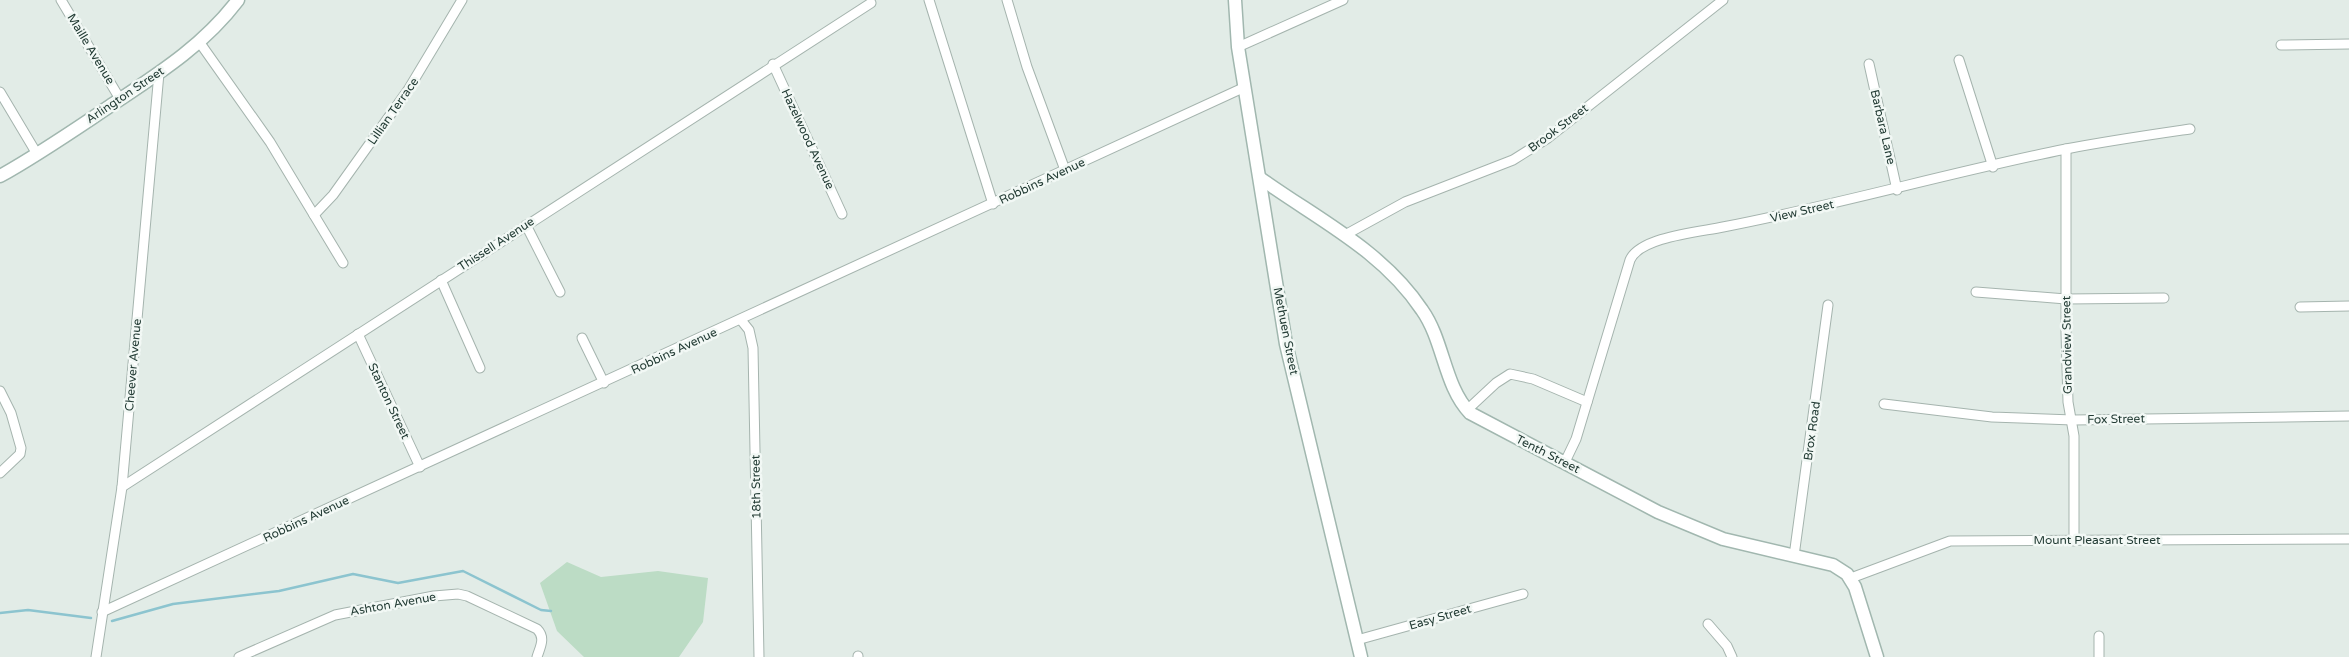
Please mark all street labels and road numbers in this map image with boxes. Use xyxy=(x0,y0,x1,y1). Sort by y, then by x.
street label: Maille Avenue xyxy=(64,11,118,87)
street label: Arlington Street xyxy=(83,64,167,126)
street label: Lillian Terrace xyxy=(365,75,421,147)
street label: Hazelwood Avenue xyxy=(779,87,838,192)
street label: Barbara Lane xyxy=(1868,88,1898,166)
street label: Brook Street xyxy=(1525,101,1591,155)
street label: Robbins Avenue xyxy=(997,155,1087,207)
street label: View Street xyxy=(1769,197,1836,225)
street label: Thissell Avenue xyxy=(455,214,537,274)
street label: Methuen Street xyxy=(1271,286,1301,376)
street label: Grandview Street xyxy=(2059,295,2075,394)
street label: Cheever Avenue xyxy=(122,318,144,412)
street label: Robbins Avenue xyxy=(629,325,719,377)
street label: Stanton Street xyxy=(365,361,413,442)
street label: Brox Road xyxy=(1801,401,1823,461)
street label: Fox Street xyxy=(2087,411,2145,427)
street label: Tenth Street xyxy=(1514,432,1583,476)
street label: 18th Street xyxy=(748,454,764,519)
street label: Robbins Avenue xyxy=(261,493,351,545)
street label: Mount Pleasant Street xyxy=(2033,533,2161,547)
street label: Ashton Avenue xyxy=(349,590,437,618)
street label: Easy Street xyxy=(1407,601,1473,633)

